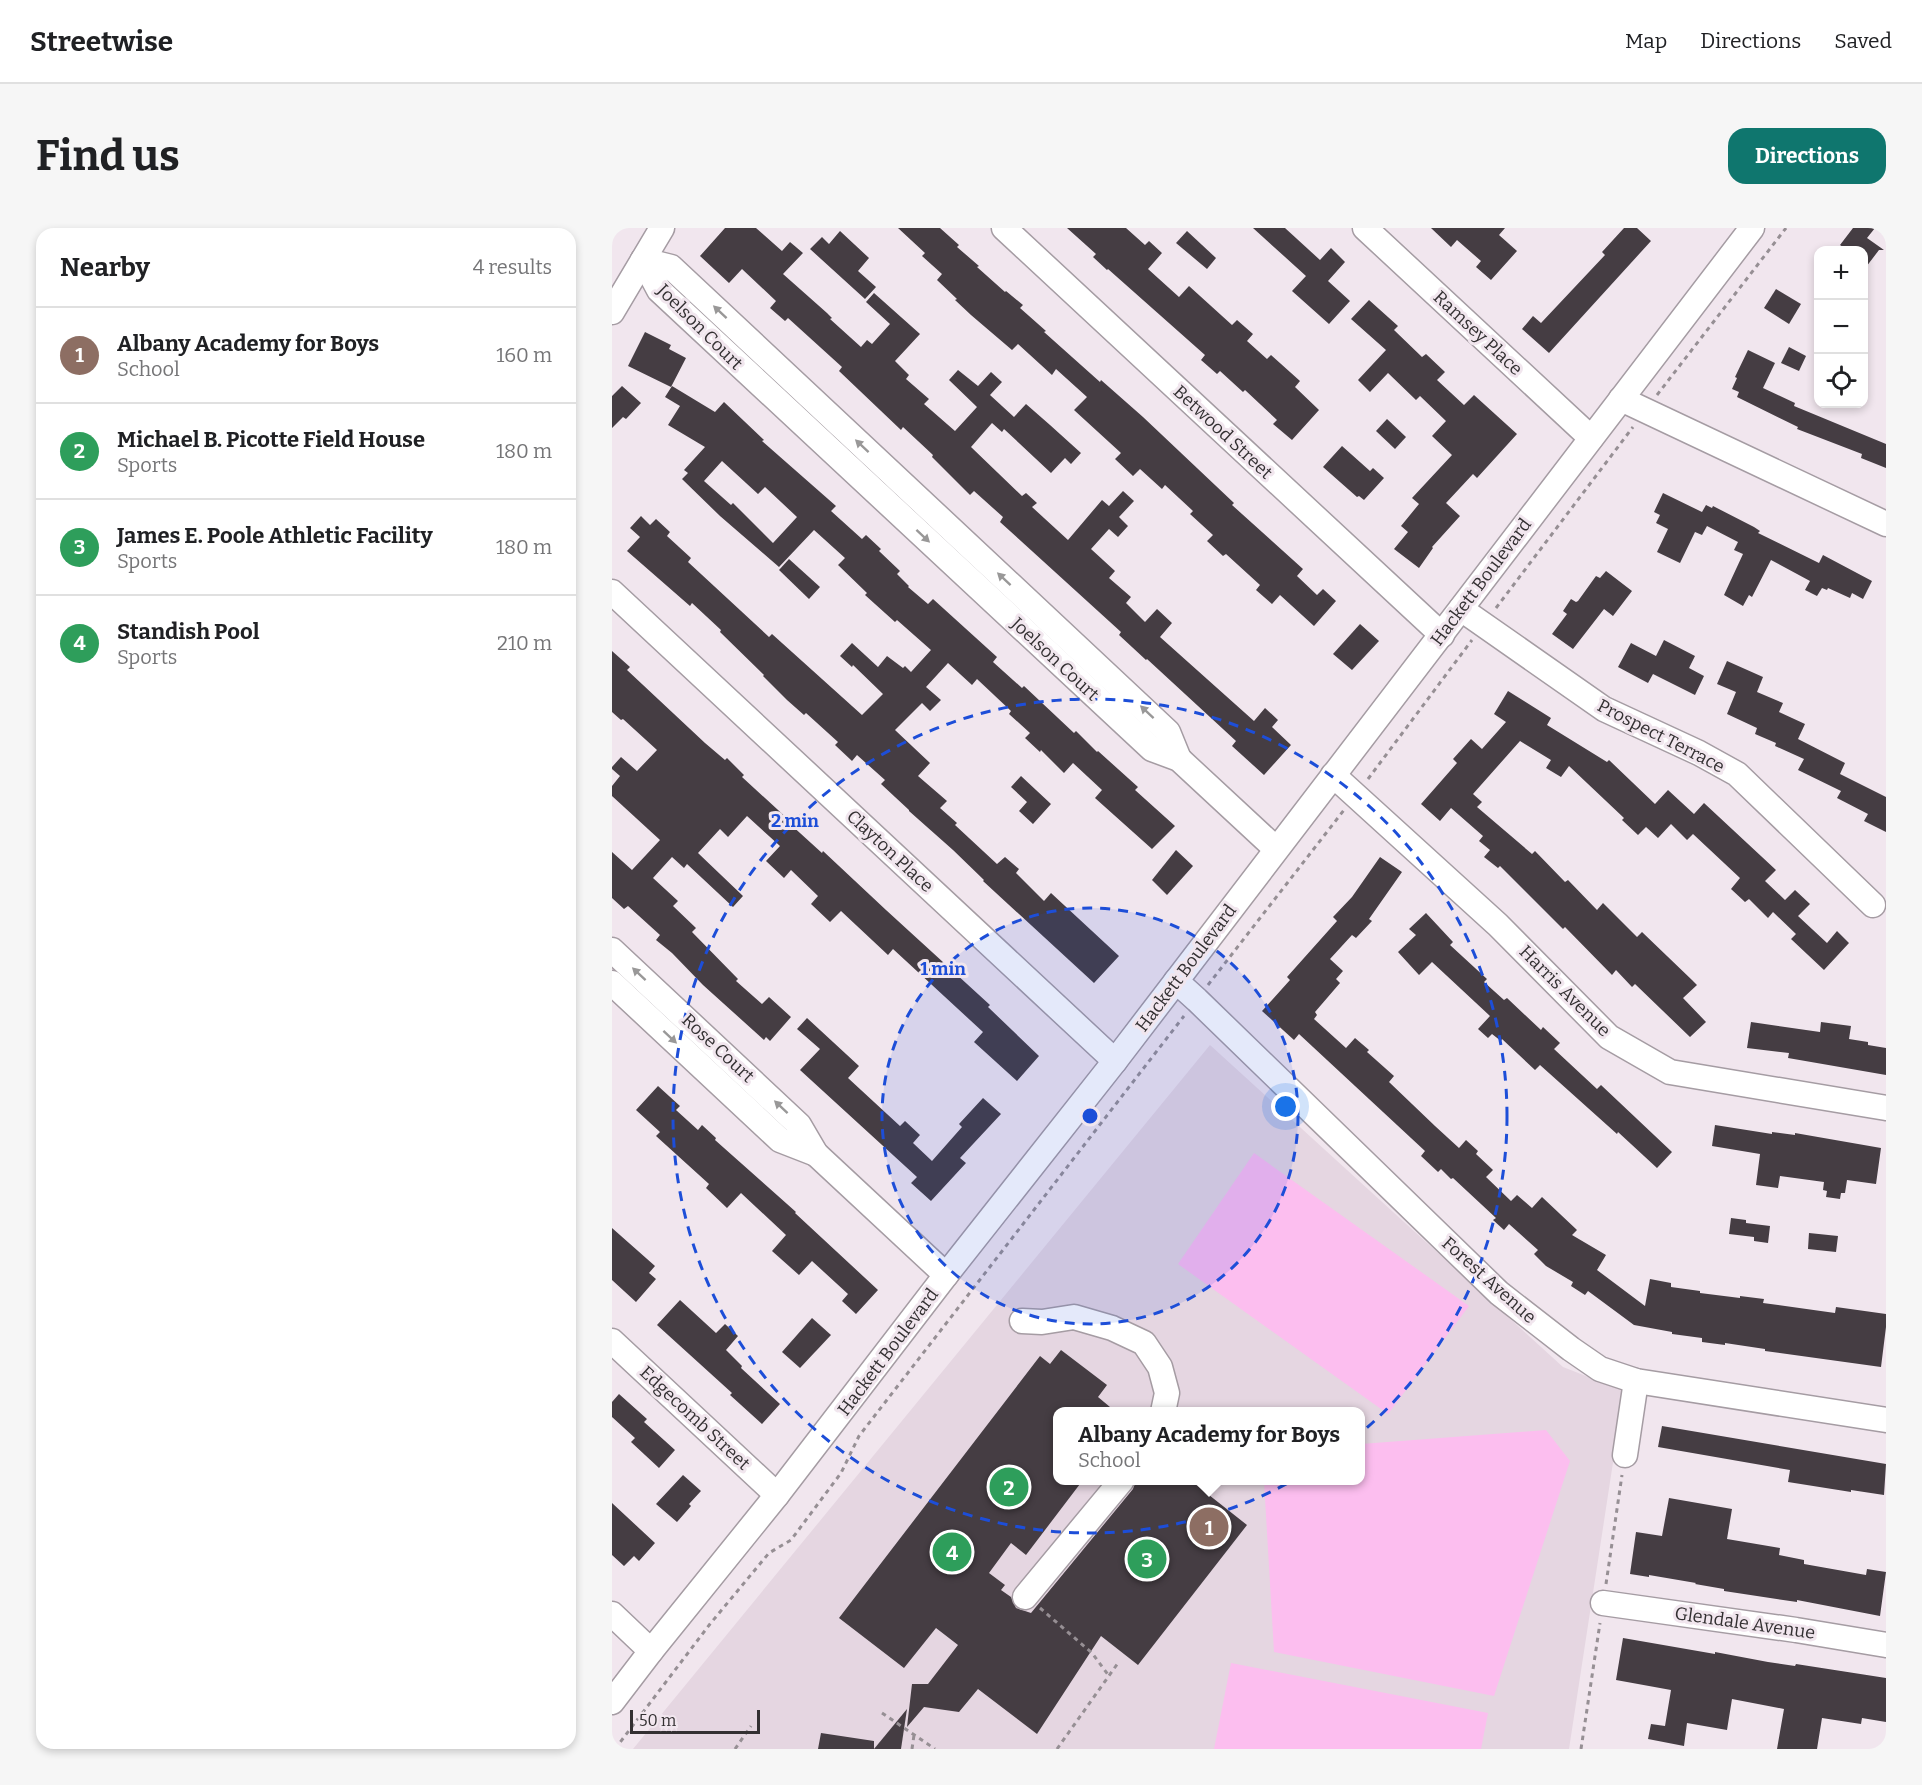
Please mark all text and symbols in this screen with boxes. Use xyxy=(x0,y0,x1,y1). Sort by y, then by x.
text: Streetwise xyxy=(30,25,173,58)
text: Map xyxy=(1625,28,1667,54)
text: Directions xyxy=(1700,28,1801,54)
text: Saved xyxy=(1834,28,1892,54)
button: Directions xyxy=(1728,128,1886,184)
text: Find us xyxy=(36,131,180,181)
map controls xyxy=(1814,246,1868,408)
button: + xyxy=(1814,246,1868,300)
text: Nearby xyxy=(60,252,150,283)
text: 4 results xyxy=(473,255,552,279)
street label: Joelson Court xyxy=(652,279,748,375)
street label: Ramsey Place xyxy=(1429,286,1527,380)
button: − xyxy=(1814,300,1868,354)
one-way arrow xyxy=(713,306,727,320)
text: Albany Academy for Boys xyxy=(117,330,379,357)
text: 1 xyxy=(75,343,84,367)
text: 160 m xyxy=(496,343,552,367)
button: locate xyxy=(1814,354,1868,408)
text: School xyxy=(117,357,180,381)
street label: Betwood Street xyxy=(1169,380,1277,484)
text: Michael B. Picotte Field House xyxy=(117,426,425,453)
text: 2 xyxy=(74,439,85,463)
text: 180 m xyxy=(496,439,552,463)
one-way arrow xyxy=(855,440,870,453)
text: Sports xyxy=(117,453,177,477)
street label: Hackett Boulevard xyxy=(1426,514,1536,650)
text: James E. Poole Athletic Facility xyxy=(117,522,433,549)
one-way arrow xyxy=(915,529,930,543)
text: 3 xyxy=(74,535,85,559)
text: 180 m xyxy=(496,535,552,559)
text: Sports xyxy=(117,549,177,573)
one-way arrow xyxy=(997,572,1012,586)
street label: Joelson Court xyxy=(1006,612,1104,706)
text: Standish Pool xyxy=(117,618,260,645)
text: 4 xyxy=(73,631,86,655)
text: 210 m xyxy=(497,631,552,655)
text: Sports xyxy=(117,645,177,669)
street label: Prospect Terrace xyxy=(1594,694,1728,778)
one-way arrow xyxy=(1139,705,1154,719)
street label: Clayton Place xyxy=(842,805,938,897)
text: 2 min xyxy=(771,810,819,832)
street label: Hackett Boulevard xyxy=(1131,900,1241,1036)
street label: Harris Avenue xyxy=(1515,941,1615,1041)
text: 1 min xyxy=(920,958,966,980)
one-way arrow xyxy=(631,967,646,981)
street label: Rose Court xyxy=(677,1009,759,1087)
one-way arrow xyxy=(662,1030,677,1043)
your location xyxy=(1271,1092,1300,1121)
one-way arrow xyxy=(774,1101,788,1115)
centre of rings xyxy=(1080,1106,1100,1126)
street label: Forest Avenue xyxy=(1437,1232,1541,1328)
street label: Hackett Boulevard xyxy=(833,1284,943,1420)
street label: Edgecomb Street xyxy=(635,1361,755,1475)
popup xyxy=(1053,1407,1365,1485)
text: Albany Academy for Boys xyxy=(1078,1421,1340,1448)
text: School xyxy=(1078,1448,1141,1472)
pin: 2 xyxy=(990,1464,1028,1510)
pin: 1 xyxy=(1190,1504,1228,1550)
pin: 4 xyxy=(932,1530,972,1574)
pin: 3 xyxy=(1128,1536,1166,1582)
street label: Glendale Avenue xyxy=(1673,1602,1817,1644)
scale bar xyxy=(630,1707,760,1734)
text: 50 m xyxy=(639,1711,676,1730)

